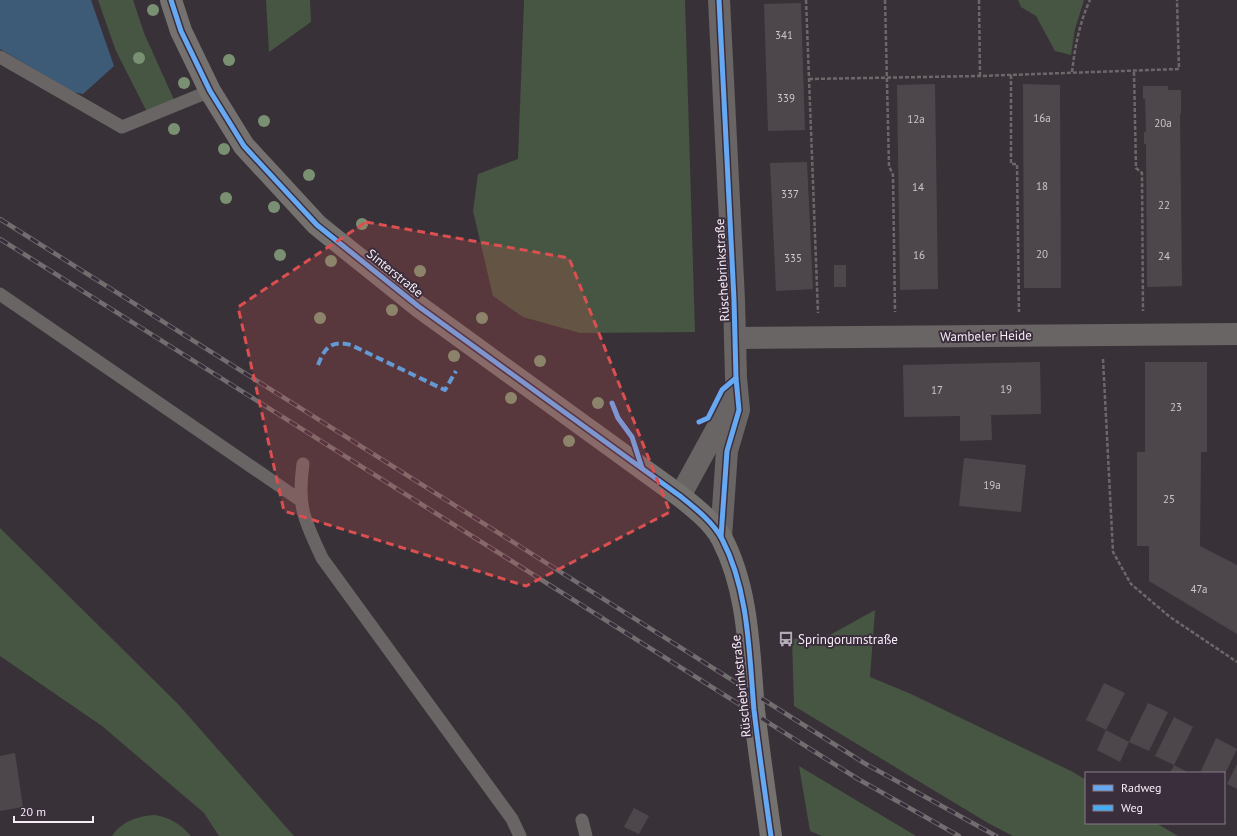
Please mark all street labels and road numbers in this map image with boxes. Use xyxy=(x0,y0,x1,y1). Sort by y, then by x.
street label: Rüschebrinkstraße xyxy=(711,218,733,322)
street label: Sinterstraße xyxy=(363,245,427,301)
street label: Wambeler Heide xyxy=(940,327,1032,345)
street label: Rüschebrinkstraße xyxy=(727,634,755,738)

